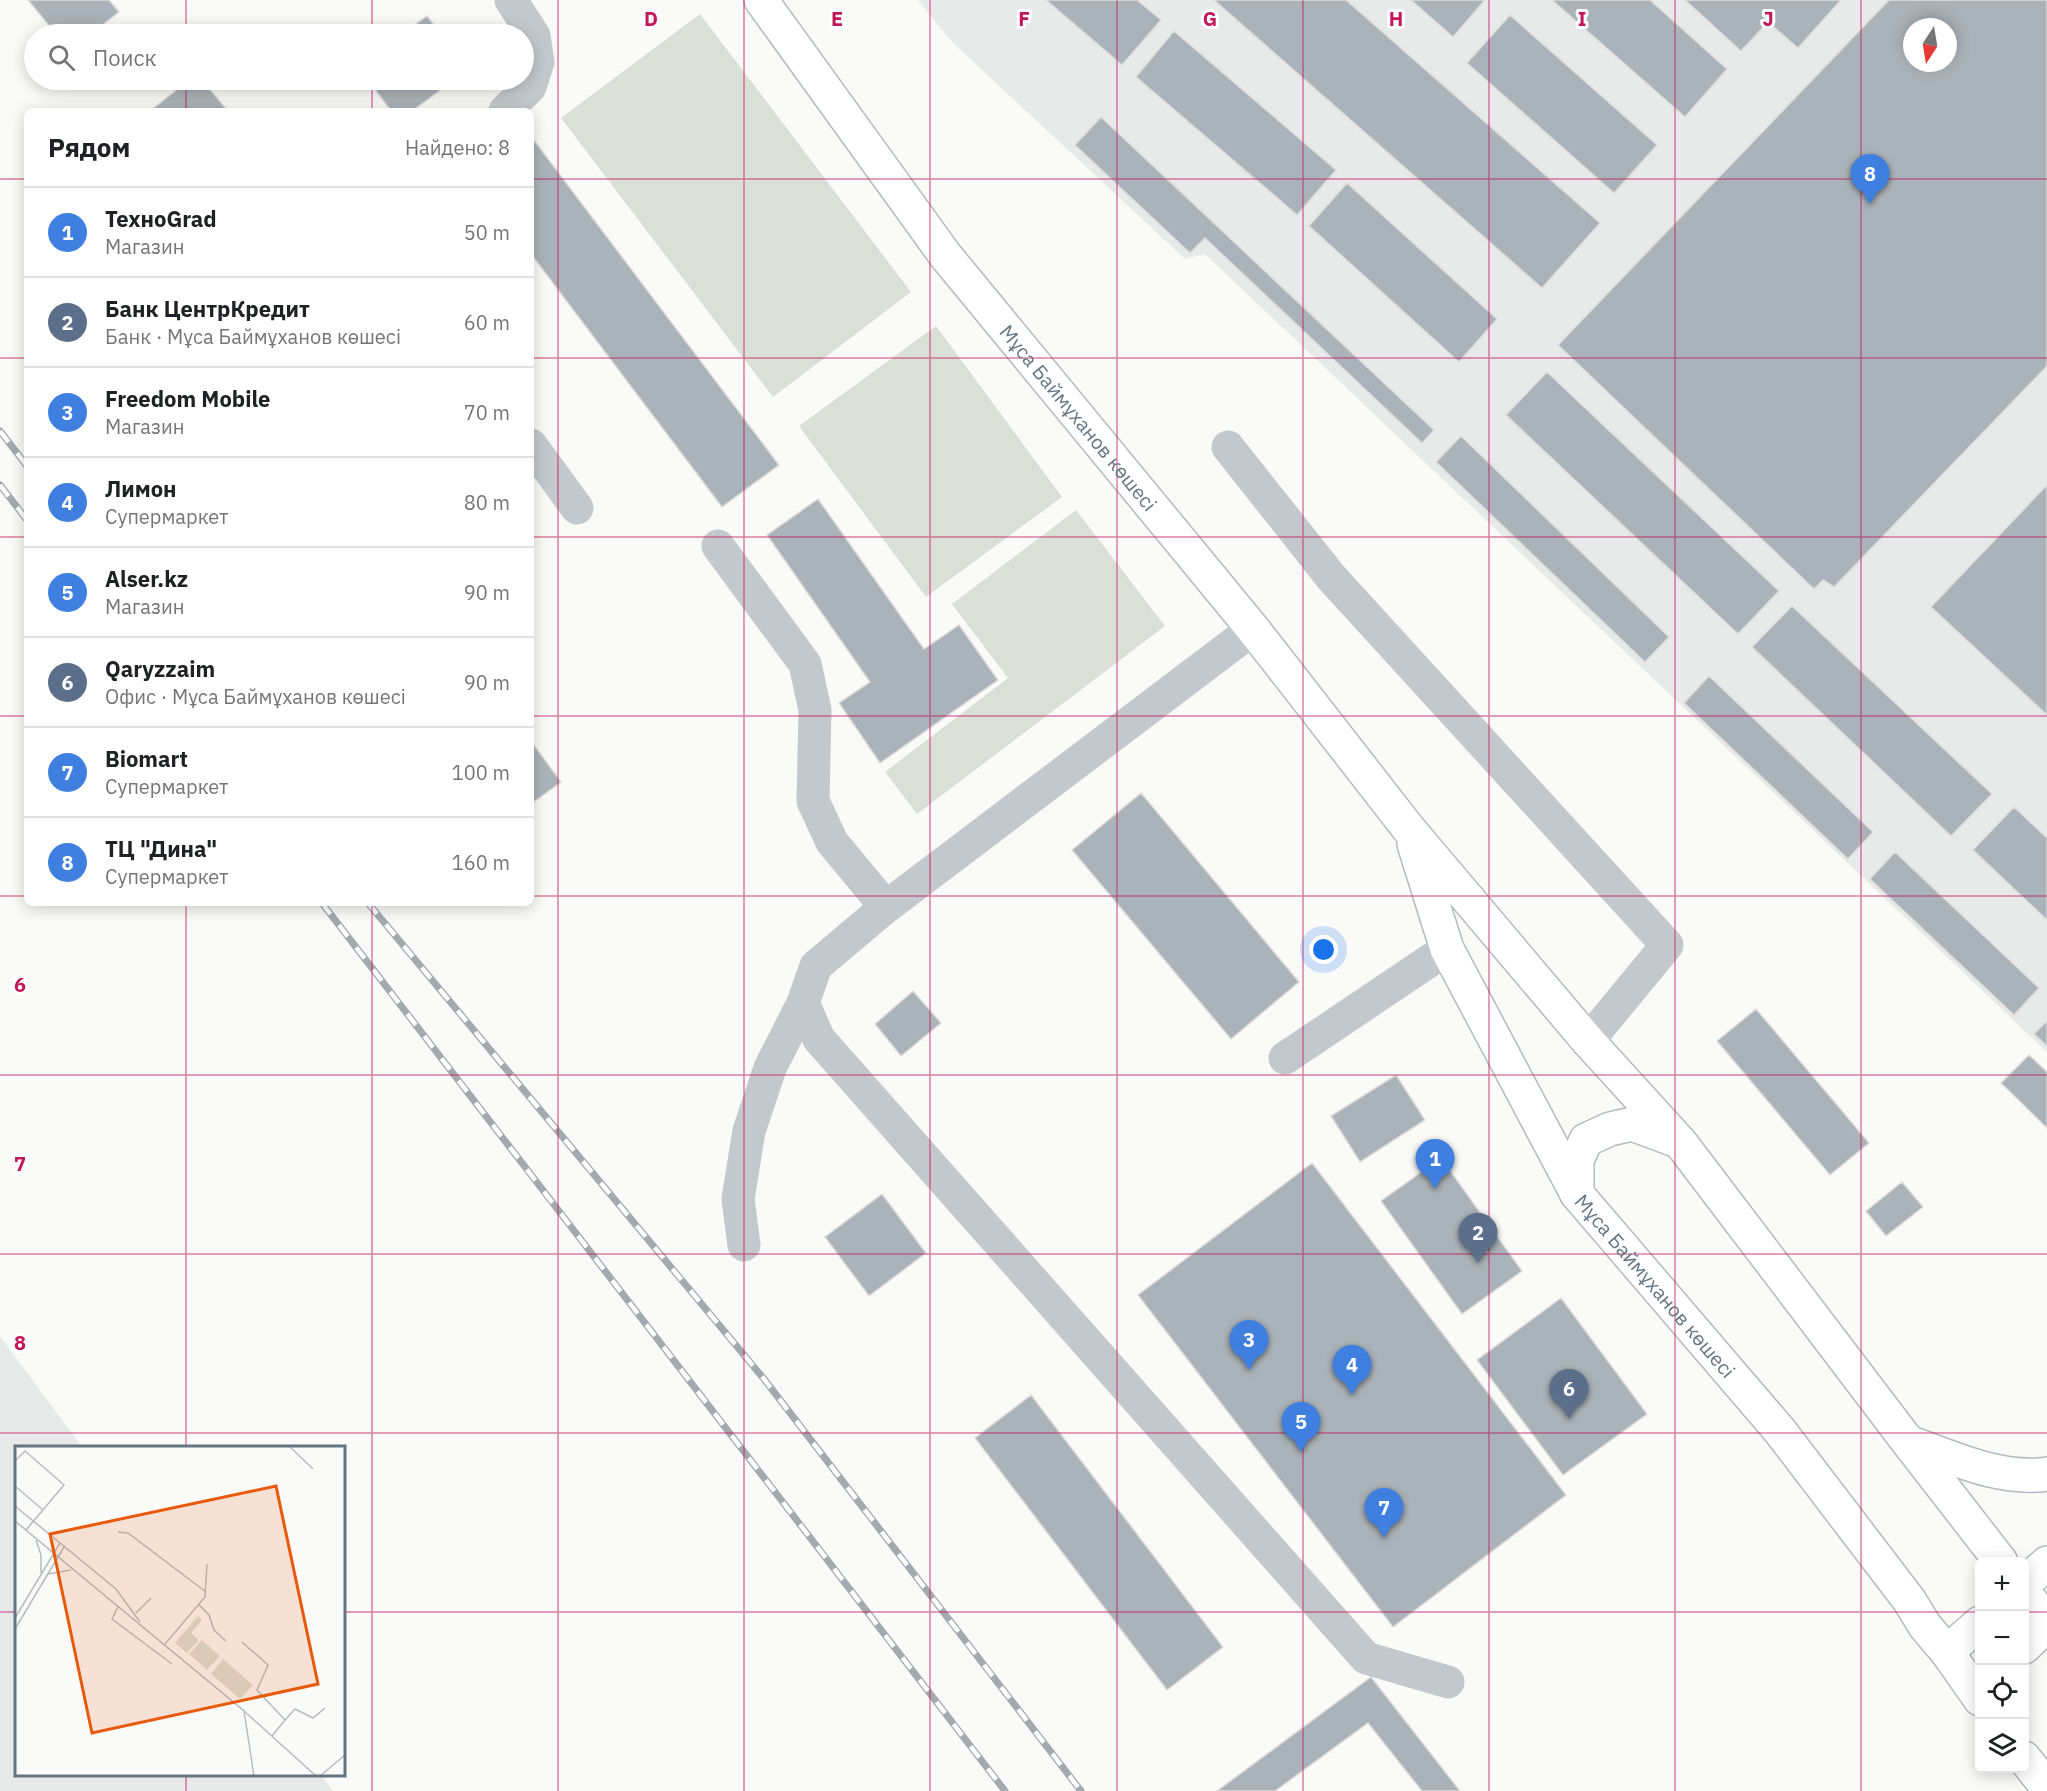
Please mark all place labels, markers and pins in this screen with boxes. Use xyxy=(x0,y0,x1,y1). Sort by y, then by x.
pin: 8 xyxy=(1850,154,1890,204)
pin: 1 xyxy=(1416,1140,1454,1189)
pin: 2 xyxy=(1458,1214,1498,1263)
pin: 3 xyxy=(1230,1320,1268,1370)
pin: 4 xyxy=(1332,1346,1372,1395)
pin: 6 xyxy=(1550,1370,1588,1419)
pin: 5 xyxy=(1282,1402,1320,1452)
pin: 7 xyxy=(1364,1488,1404,1538)

